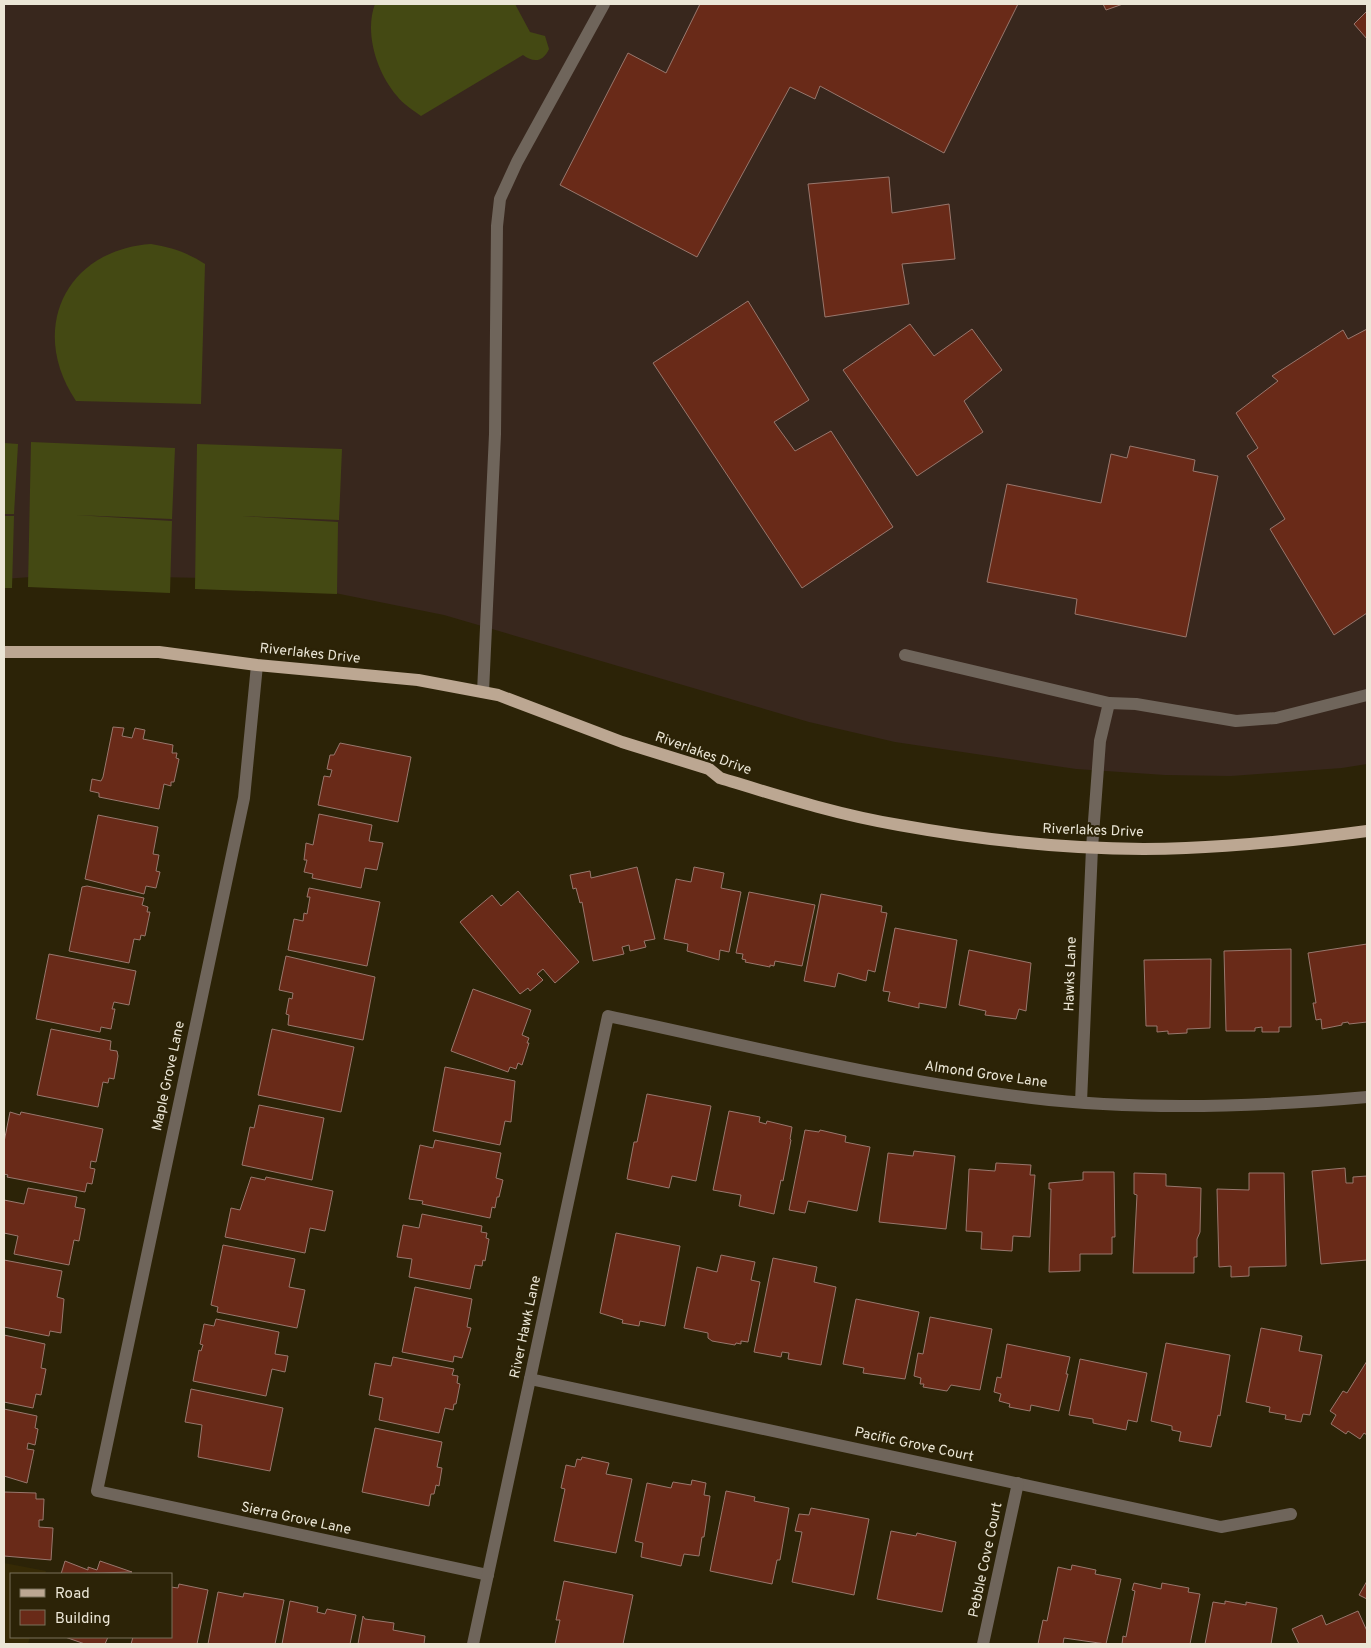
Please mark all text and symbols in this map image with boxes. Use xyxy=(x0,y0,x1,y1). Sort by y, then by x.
street label: Riverlakes Drive xyxy=(259,640,361,668)
street label: Riverlakes Drive xyxy=(652,729,754,779)
street label: Riverlakes Drive xyxy=(1042,821,1144,841)
street label: Hawks Lane xyxy=(1061,936,1081,1012)
street label: Maple Grove Lane xyxy=(149,1019,189,1133)
street label: Almond Grove Lane xyxy=(924,1058,1048,1092)
street label: River Hawk Lane xyxy=(507,1274,545,1380)
street label: Pacific Grove Court xyxy=(853,1424,975,1466)
street label: Sierra Grove Lane xyxy=(239,1499,353,1539)
street label: Pebble Cove Court xyxy=(965,1501,1007,1619)
legend xyxy=(10,1573,172,1638)
text: Road xyxy=(55,1585,90,1604)
text: Building xyxy=(55,1610,110,1629)

